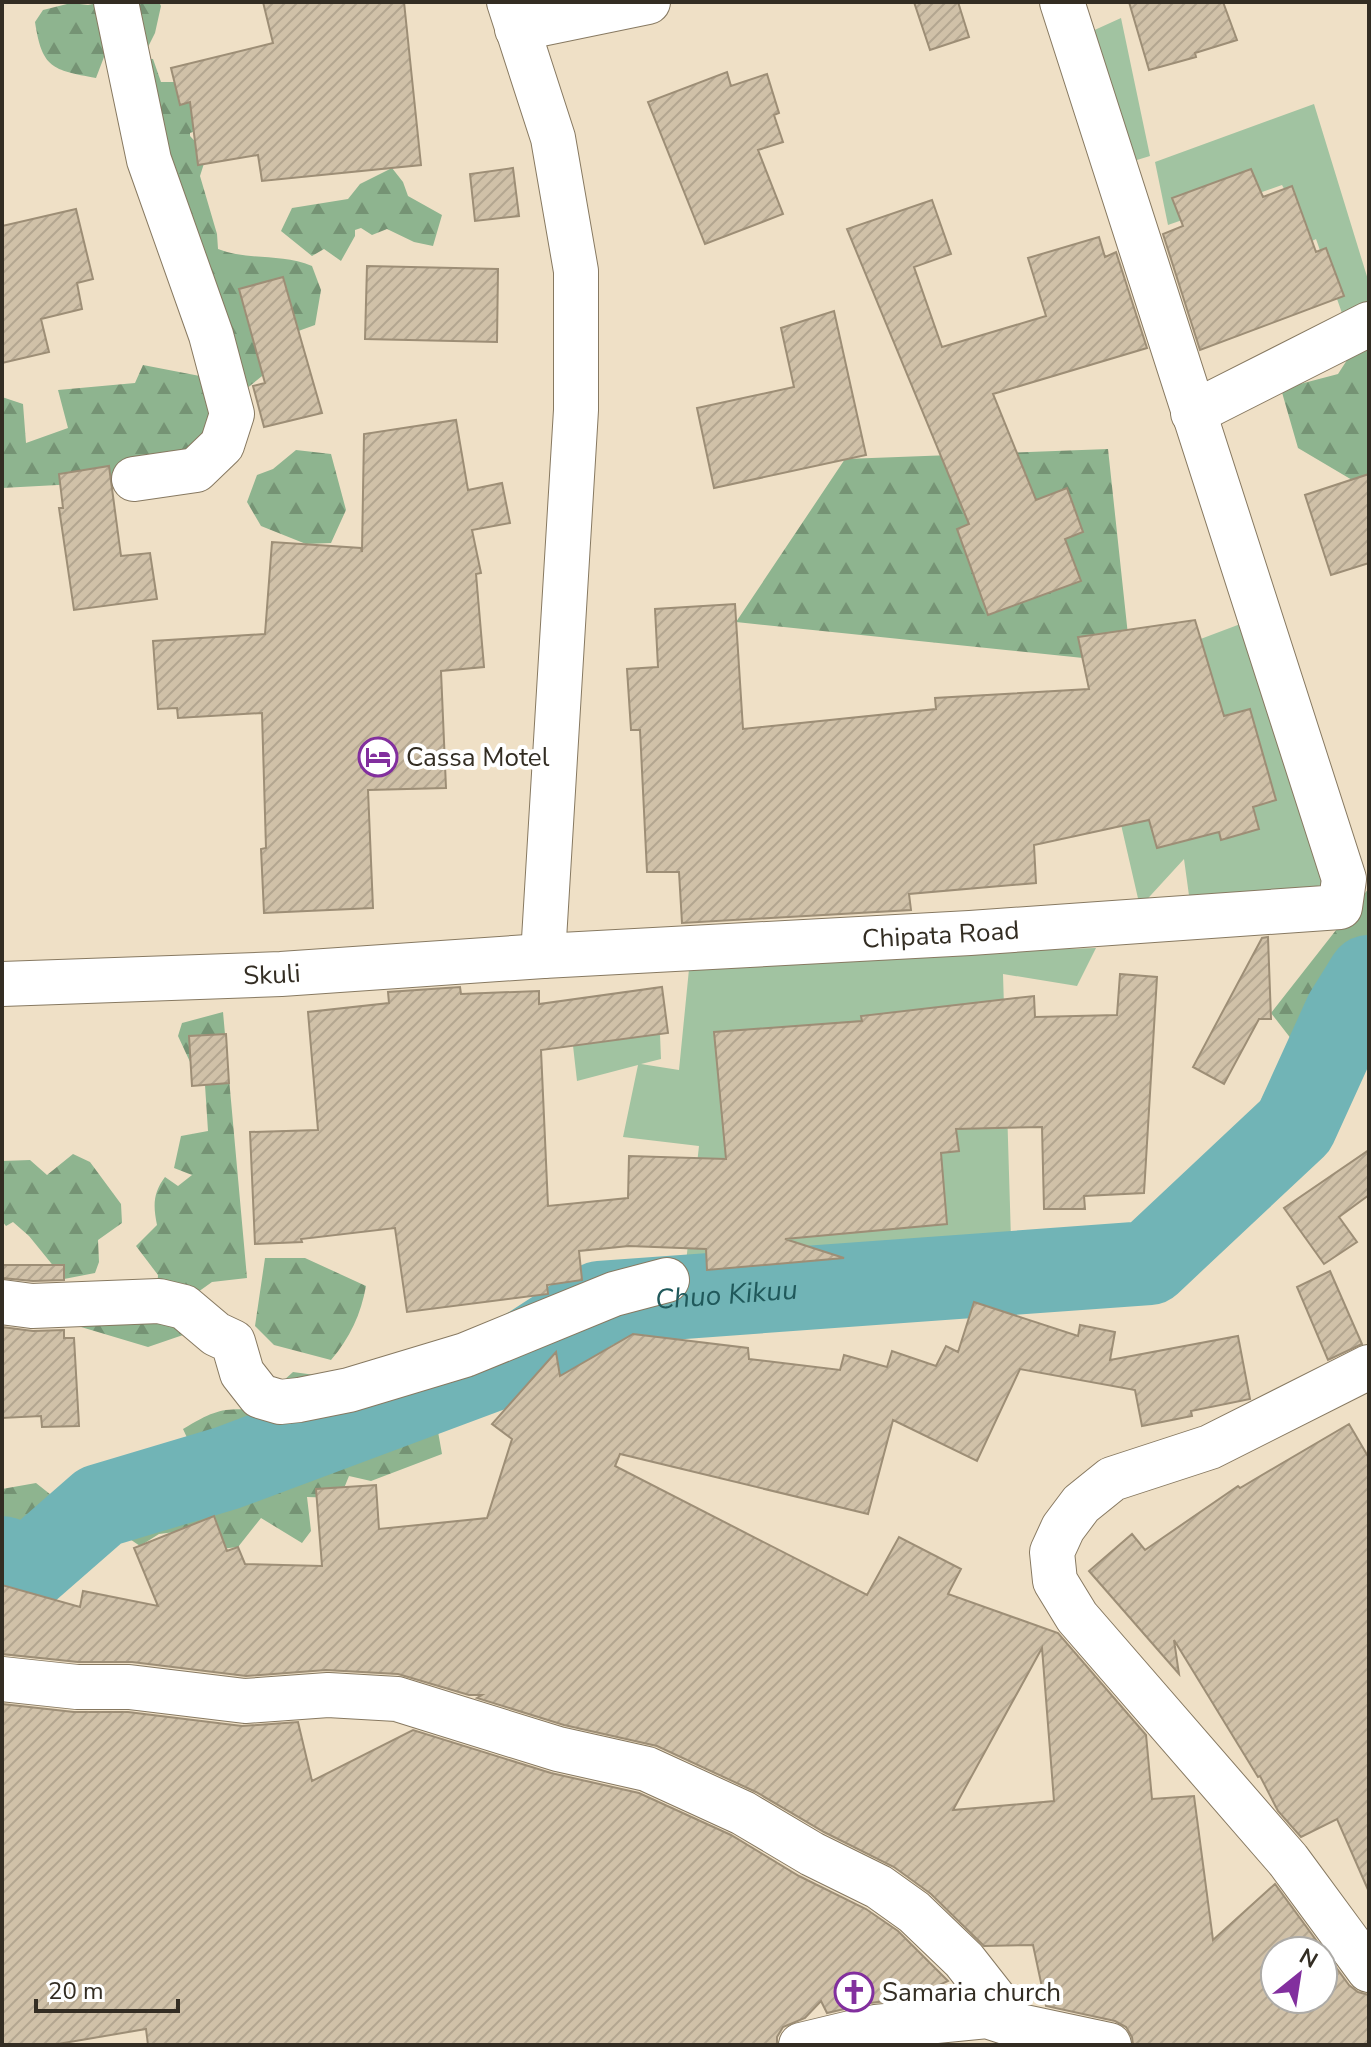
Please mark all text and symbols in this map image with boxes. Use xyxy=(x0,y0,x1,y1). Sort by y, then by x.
hotel icon: Cassa Motel xyxy=(357,736,399,778)
place label: Cassa Motel xyxy=(406,740,550,775)
street label: Chipata Road xyxy=(861,913,1020,957)
street label: Skuli xyxy=(243,956,302,993)
water label: Chuo Kikuu xyxy=(654,1271,799,1319)
north arrow xyxy=(1259,1935,1339,2015)
text: N xyxy=(1294,1941,1323,1976)
scale bar xyxy=(36,1963,178,2013)
church icon: Samaria church xyxy=(833,1971,875,2013)
text: 20 m xyxy=(48,1975,104,2007)
place label: Samaria church xyxy=(882,1975,1061,2010)

